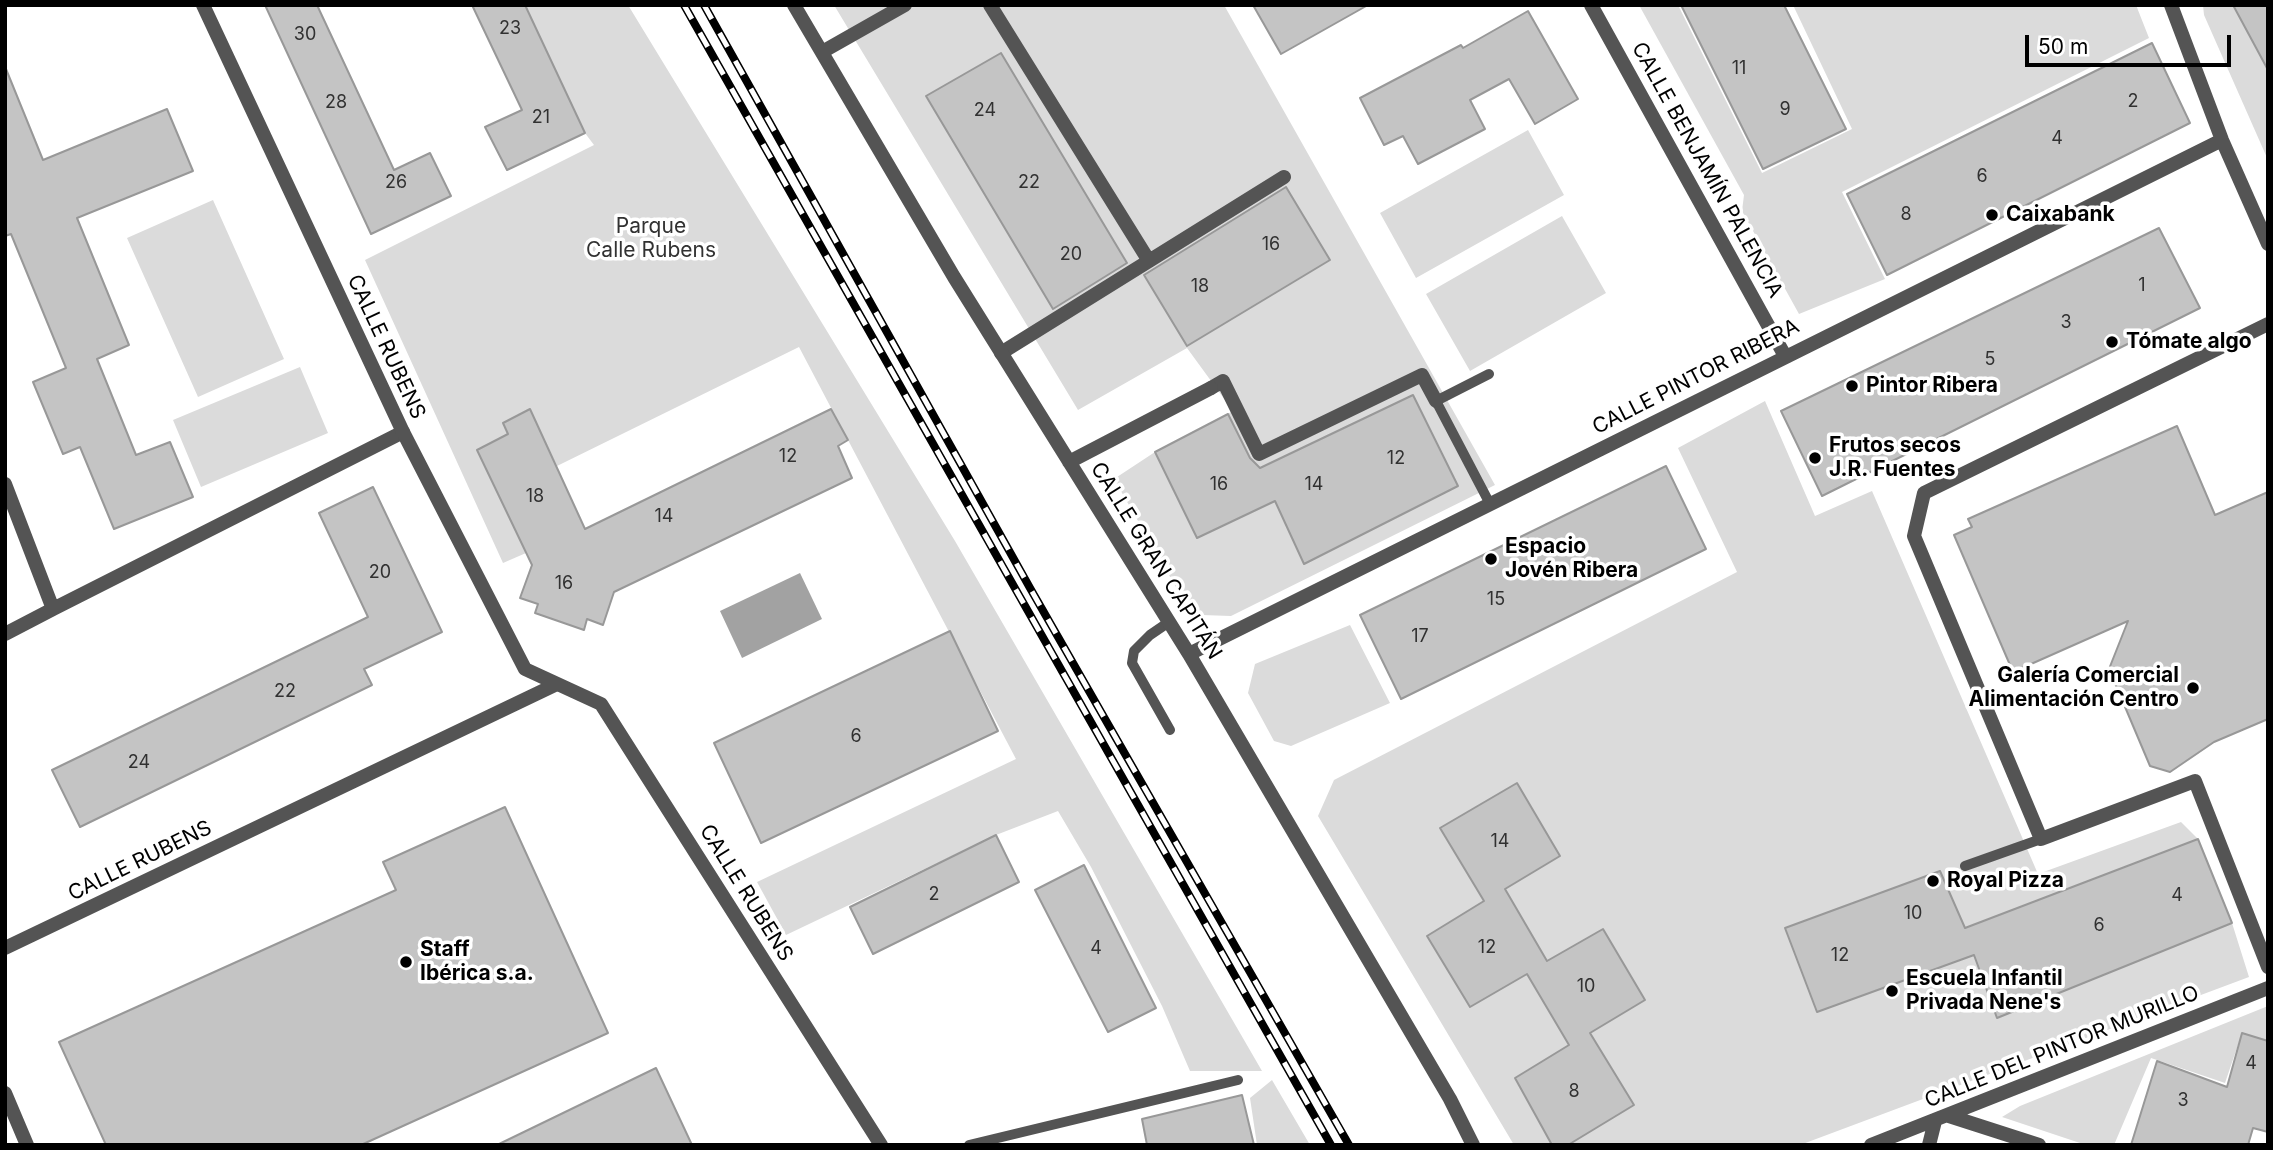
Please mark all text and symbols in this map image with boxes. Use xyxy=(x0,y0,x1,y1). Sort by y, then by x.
house number: 23 xyxy=(499,18,521,40)
scale bar xyxy=(2028,21,2234,65)
house number: 30 xyxy=(294,24,316,46)
text: 50 m xyxy=(2038,34,2088,59)
street label: CALLE BENJAMÍN PALENCIA xyxy=(1626,38,1788,302)
house number: 11 xyxy=(1732,58,1746,80)
house number: 2 xyxy=(2128,91,2138,113)
house number: 28 xyxy=(325,92,347,114)
house number: 9 xyxy=(1779,99,1791,121)
house number: 24 xyxy=(974,100,996,122)
house number: 21 xyxy=(532,107,550,129)
house number: 4 xyxy=(2051,128,2063,150)
house number: 6 xyxy=(1976,166,1988,188)
house number: 26 xyxy=(385,172,407,194)
house number: 22 xyxy=(1018,172,1040,194)
place label: Caixabank xyxy=(2006,202,2115,228)
house number: 8 xyxy=(1900,204,1912,226)
marker: Caixabank xyxy=(1984,207,2000,223)
park label: Parque Calle Rubens xyxy=(586,214,716,264)
house number: 16 xyxy=(1262,234,1280,256)
house number: 20 xyxy=(1060,244,1082,266)
street label: CALLE RUBENS xyxy=(342,271,430,423)
house number: 1 xyxy=(2138,275,2146,297)
house number: 18 xyxy=(1191,276,1209,298)
house number: 3 xyxy=(2060,312,2072,334)
street label: CALLE PINTOR RIBERA xyxy=(1588,314,1804,440)
place label: Tómate algo xyxy=(2126,329,2252,355)
marker: Tómate algo xyxy=(2104,334,2120,350)
house number: 5 xyxy=(1985,349,1995,371)
place label: Pintor Ribera xyxy=(1866,373,1998,399)
marker: Pintor Ribera xyxy=(1844,378,1860,394)
place label: Frutos secos J.R. Fuentes xyxy=(1829,433,1961,483)
house number: 12 xyxy=(779,446,797,468)
house number: 12 xyxy=(1387,448,1405,470)
marker: Frutos secos J.R. Fuentes xyxy=(1807,450,1823,466)
street label: CALLE GRAN CAPITÁN xyxy=(1085,458,1227,664)
house number: 16 xyxy=(1210,474,1228,496)
house number: 14 xyxy=(1305,474,1323,496)
house number: 18 xyxy=(526,486,544,508)
house number: 14 xyxy=(655,506,673,528)
place label: Espacio Jovén Ribera xyxy=(1505,534,1638,584)
marker: Espacio Jovén Ribera xyxy=(1483,551,1499,567)
house number: 20 xyxy=(369,562,391,584)
house number: 16 xyxy=(555,573,573,595)
house number: 15 xyxy=(1487,589,1505,611)
house number: 17 xyxy=(1411,626,1429,648)
place label: Galería Comercial Alimentación Centro xyxy=(1969,663,2179,713)
marker: Galería Comercial Alimentación Centro xyxy=(2185,680,2201,696)
house number: 22 xyxy=(274,681,296,703)
house number: 6 xyxy=(850,726,862,748)
house number: 24 xyxy=(128,752,150,774)
street label: CALLE RUBENS xyxy=(64,815,216,907)
street label: CALLE RUBENS xyxy=(694,820,798,966)
house number: 14 xyxy=(1491,831,1509,853)
place label: Royal Pizza xyxy=(1947,868,2064,894)
marker: Royal Pizza xyxy=(1925,873,1941,889)
house number: 2 xyxy=(929,884,939,906)
house number: 4 xyxy=(2171,885,2183,907)
house number: 10 xyxy=(1904,903,1922,925)
house number: 6 xyxy=(2093,915,2105,937)
place label: Staff Ibérica s.a. xyxy=(420,937,534,987)
house number: 12 xyxy=(1478,937,1496,959)
house number: 4 xyxy=(1090,938,1102,960)
house number: 12 xyxy=(1831,945,1849,967)
marker: Staff Ibérica s.a. xyxy=(398,954,414,970)
place label: Escuela Infantil Privada Nene's xyxy=(1906,966,2063,1016)
house number: 10 xyxy=(1577,976,1595,998)
street label: CALLE DEL PINTOR MURILLO xyxy=(1921,980,2203,1114)
marker: Escuela Infantil Privada Nene's xyxy=(1884,983,1900,999)
house number: 4 xyxy=(2245,1053,2257,1075)
house number: 8 xyxy=(1568,1081,1580,1103)
house number: 3 xyxy=(2177,1090,2189,1112)

